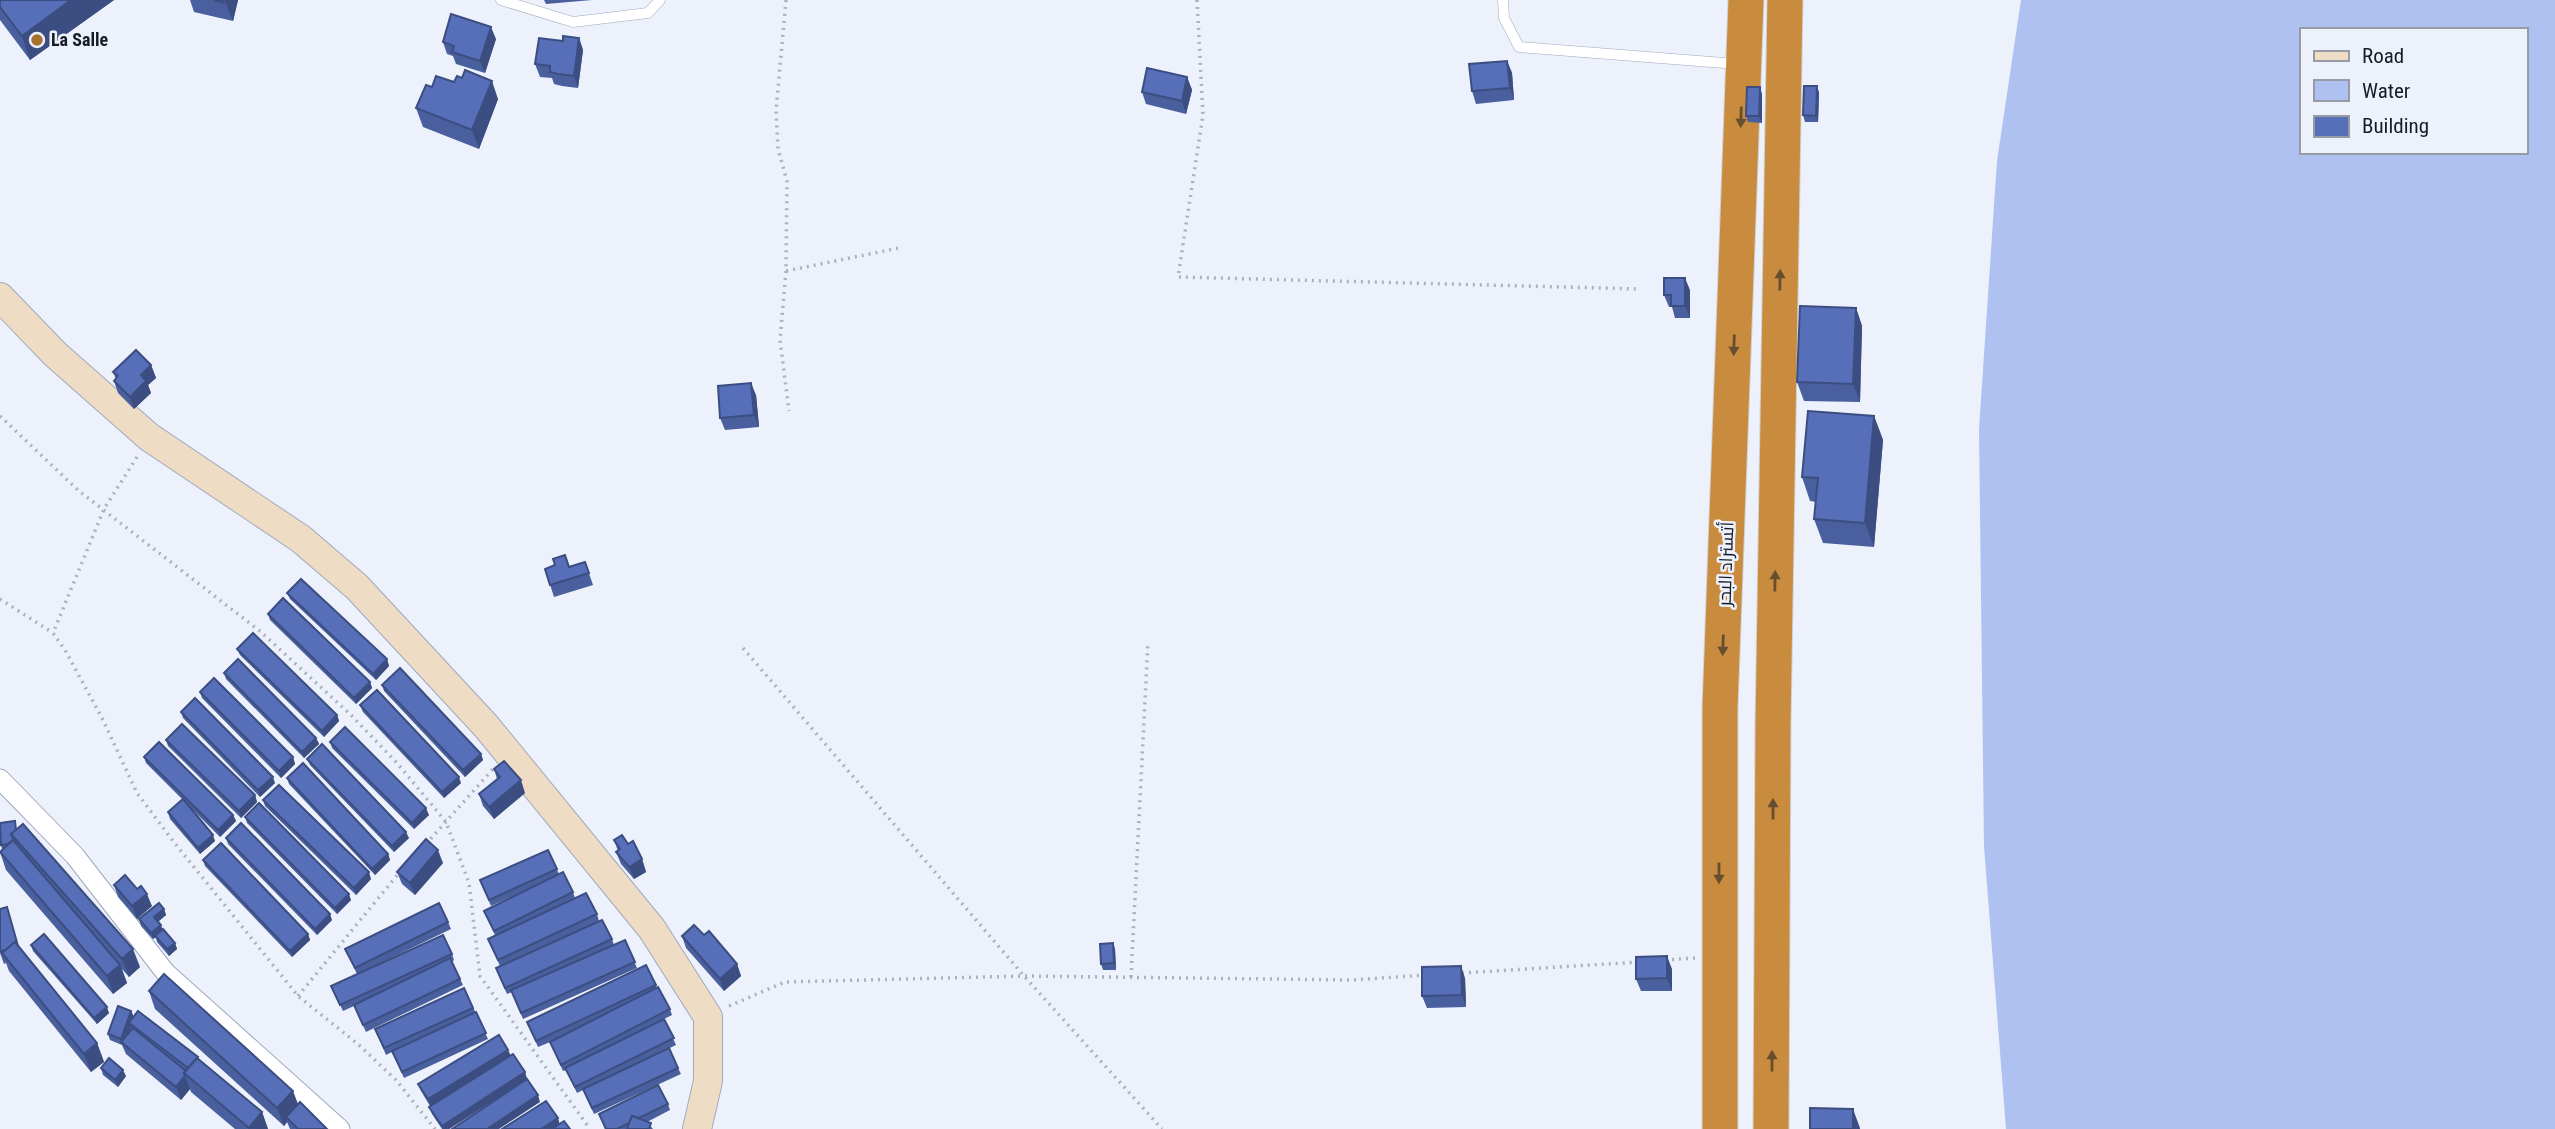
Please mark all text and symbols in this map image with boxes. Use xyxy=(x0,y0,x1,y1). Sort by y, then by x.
legend xyxy=(2300,28,2527,154)
place label: La Salle xyxy=(51,29,109,50)
marker: La Salle xyxy=(29,32,45,48)
text: Road xyxy=(2362,44,2404,68)
text: Water xyxy=(2362,79,2410,103)
one-way arrow xyxy=(1736,106,1747,128)
text: Building xyxy=(2362,114,2429,138)
one-way arrow xyxy=(1774,269,1786,291)
one-way arrow xyxy=(1728,334,1739,356)
street label: أتستراد البحر xyxy=(1713,521,1738,608)
one-way arrow xyxy=(1770,570,1781,592)
one-way arrow xyxy=(1717,635,1728,657)
one-way arrow xyxy=(1767,798,1779,820)
one-way arrow xyxy=(1713,862,1725,884)
one-way arrow xyxy=(1766,1050,1778,1072)

